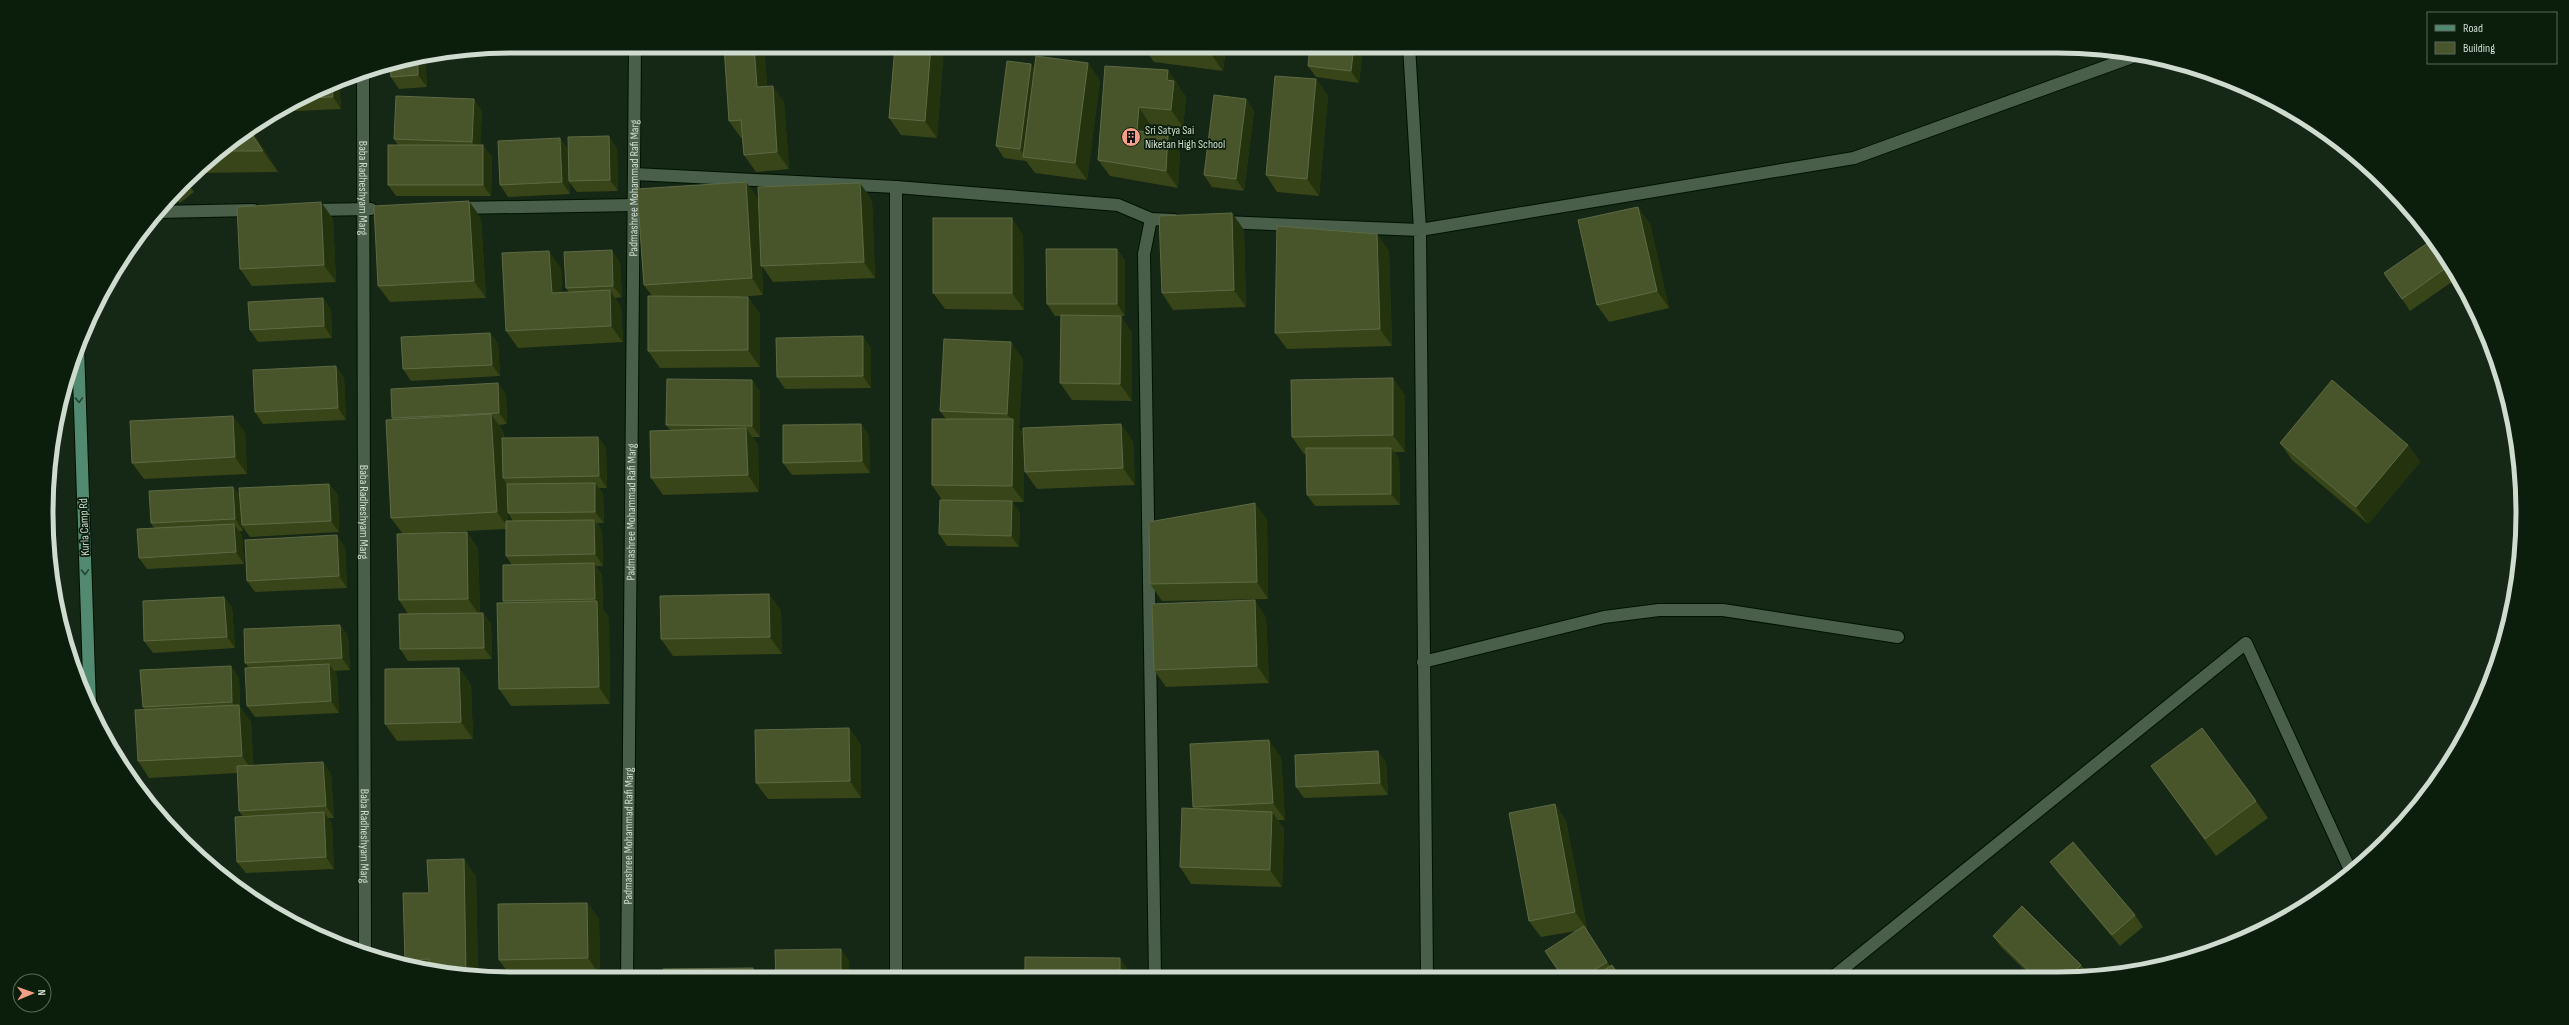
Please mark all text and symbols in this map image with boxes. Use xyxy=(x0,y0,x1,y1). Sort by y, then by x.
legend xyxy=(2427,12,2557,64)
text: Road xyxy=(2463,21,2483,36)
text: Building xyxy=(2463,41,2495,56)
street label: Padmashree Mohammad Rafi Marg xyxy=(626,119,642,257)
place label: Sri Satya Sai Niketan High School xyxy=(1145,123,1225,152)
building icon: Sri Satya Sai Niketan High School xyxy=(1120,126,1142,148)
street label: Baba Radheshyam Marg xyxy=(355,141,370,235)
one-way arrow xyxy=(75,397,84,403)
street label: Padmashree Mohammad Rafi Marg xyxy=(623,443,640,581)
street label: Baba Radheshyam Marg xyxy=(356,465,371,559)
street label: Kurla Camp Rd xyxy=(76,498,93,556)
one-way arrow xyxy=(81,569,89,575)
street label: Padmashree Mohammad Rafi Marg xyxy=(621,767,637,905)
street label: Baba Radheshyam Marg xyxy=(357,789,372,883)
north arrow xyxy=(12,973,52,1013)
text: N xyxy=(35,990,48,996)

